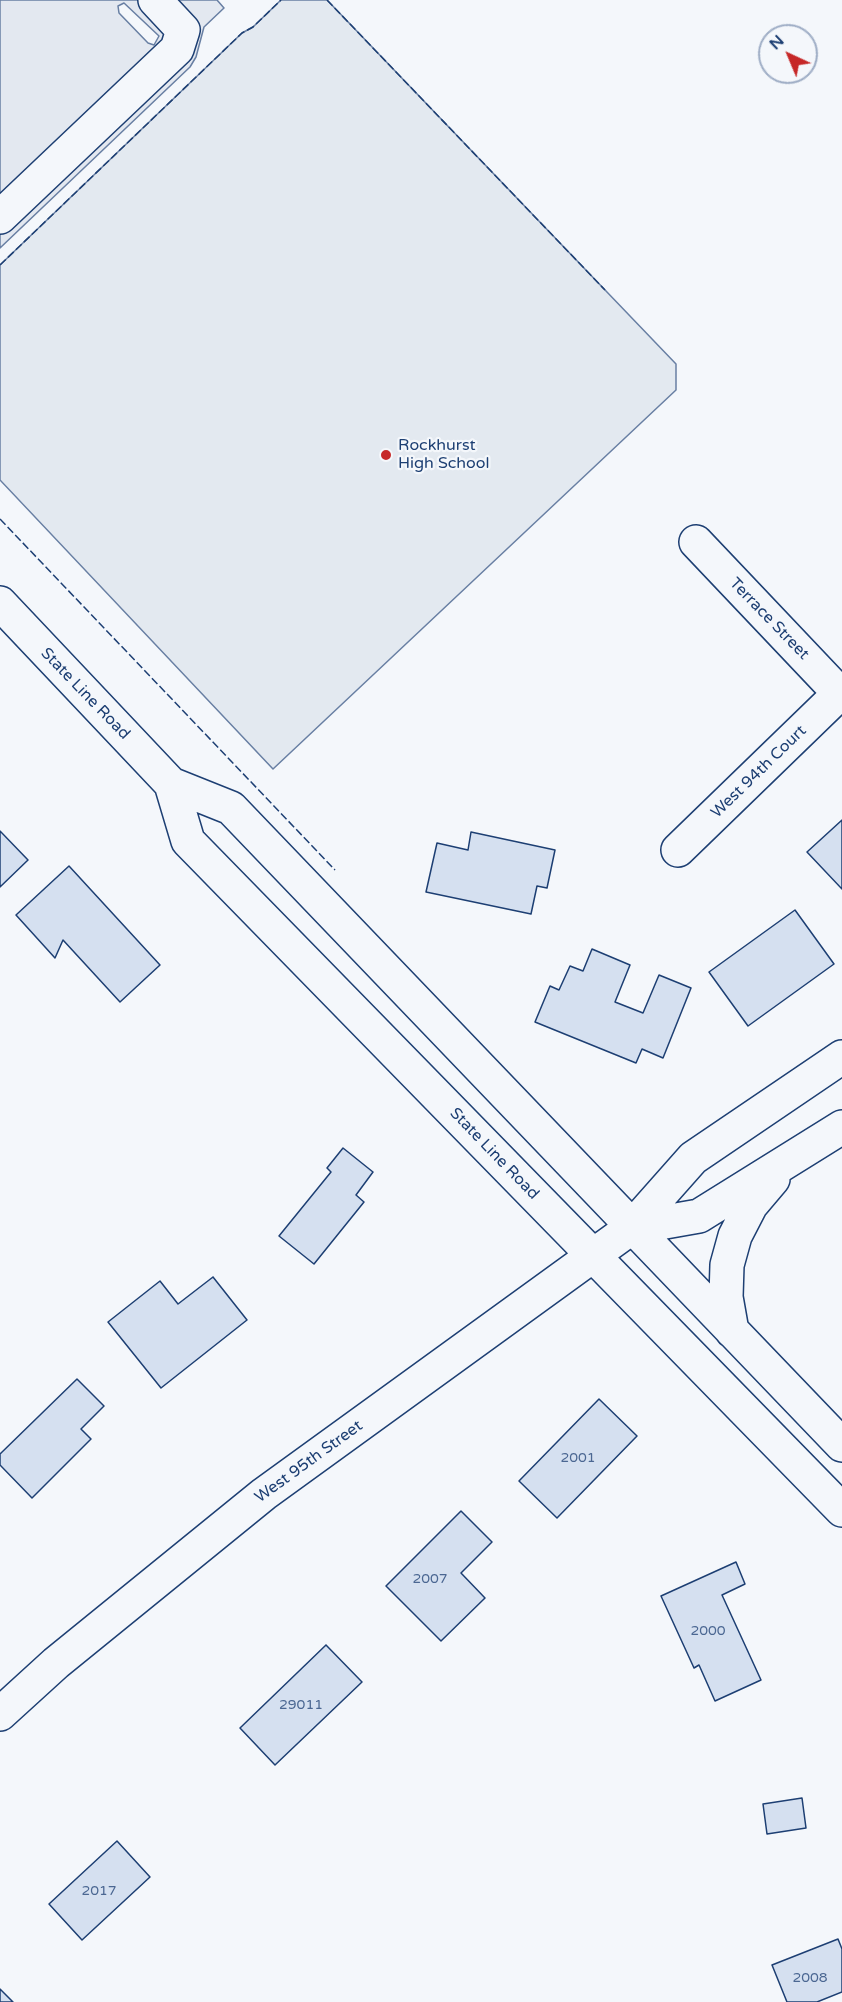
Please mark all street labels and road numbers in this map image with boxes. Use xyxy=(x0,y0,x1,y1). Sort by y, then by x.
street label: Terrace Street xyxy=(725,574,813,664)
street label: State Line Road xyxy=(36,644,134,744)
street label: West 94th Court xyxy=(707,722,811,822)
street label: State Line Road xyxy=(445,1104,543,1204)
street label: West 95th Street xyxy=(251,1417,367,1507)

